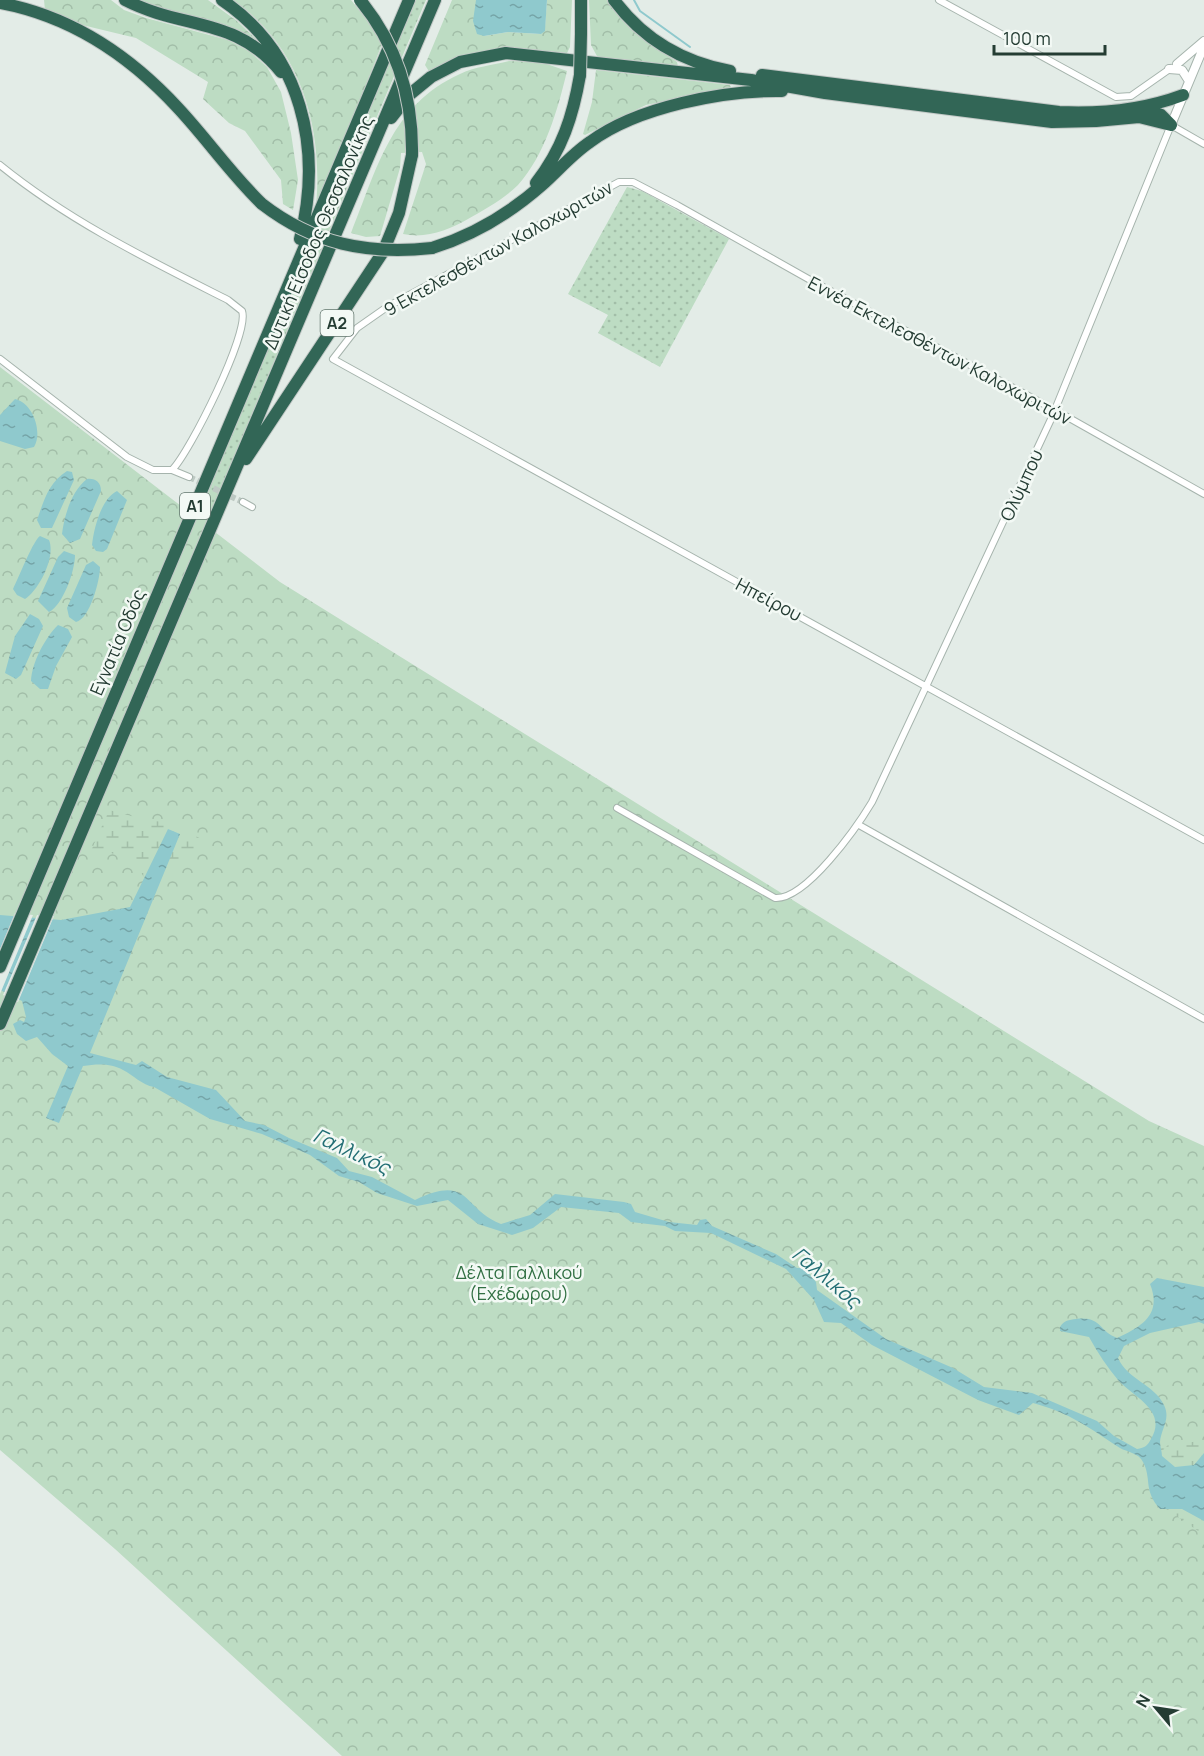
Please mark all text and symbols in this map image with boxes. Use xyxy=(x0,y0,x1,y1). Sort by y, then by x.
scale bar xyxy=(994,18,1105,56)
text: 100 m xyxy=(1003,26,1051,50)
street label: Δυτική Είσοδος Θεσσαλονίκης xyxy=(258,111,378,353)
street label: 9 Εκτελεσθέντων Καλοχωριτών xyxy=(379,175,617,321)
street label: Εννέα Εκτελεσθέντων Καλοχωριτών xyxy=(804,270,1076,430)
road number: Α2 xyxy=(320,310,354,336)
street label: Ολύμπου xyxy=(994,445,1048,525)
road number: Α1 xyxy=(180,493,210,519)
street label: Ηπείρου xyxy=(732,572,806,626)
street label: Εγνατία Οδός xyxy=(84,585,150,699)
water label: Γαλλικός xyxy=(309,1121,397,1181)
water label: Γαλλικός xyxy=(787,1240,869,1315)
park label: Δέλτα Γαλλικού (Εχέδωρου) xyxy=(455,1260,583,1305)
north arrow xyxy=(1126,1678,1186,1738)
text: N xyxy=(1130,1690,1155,1711)

